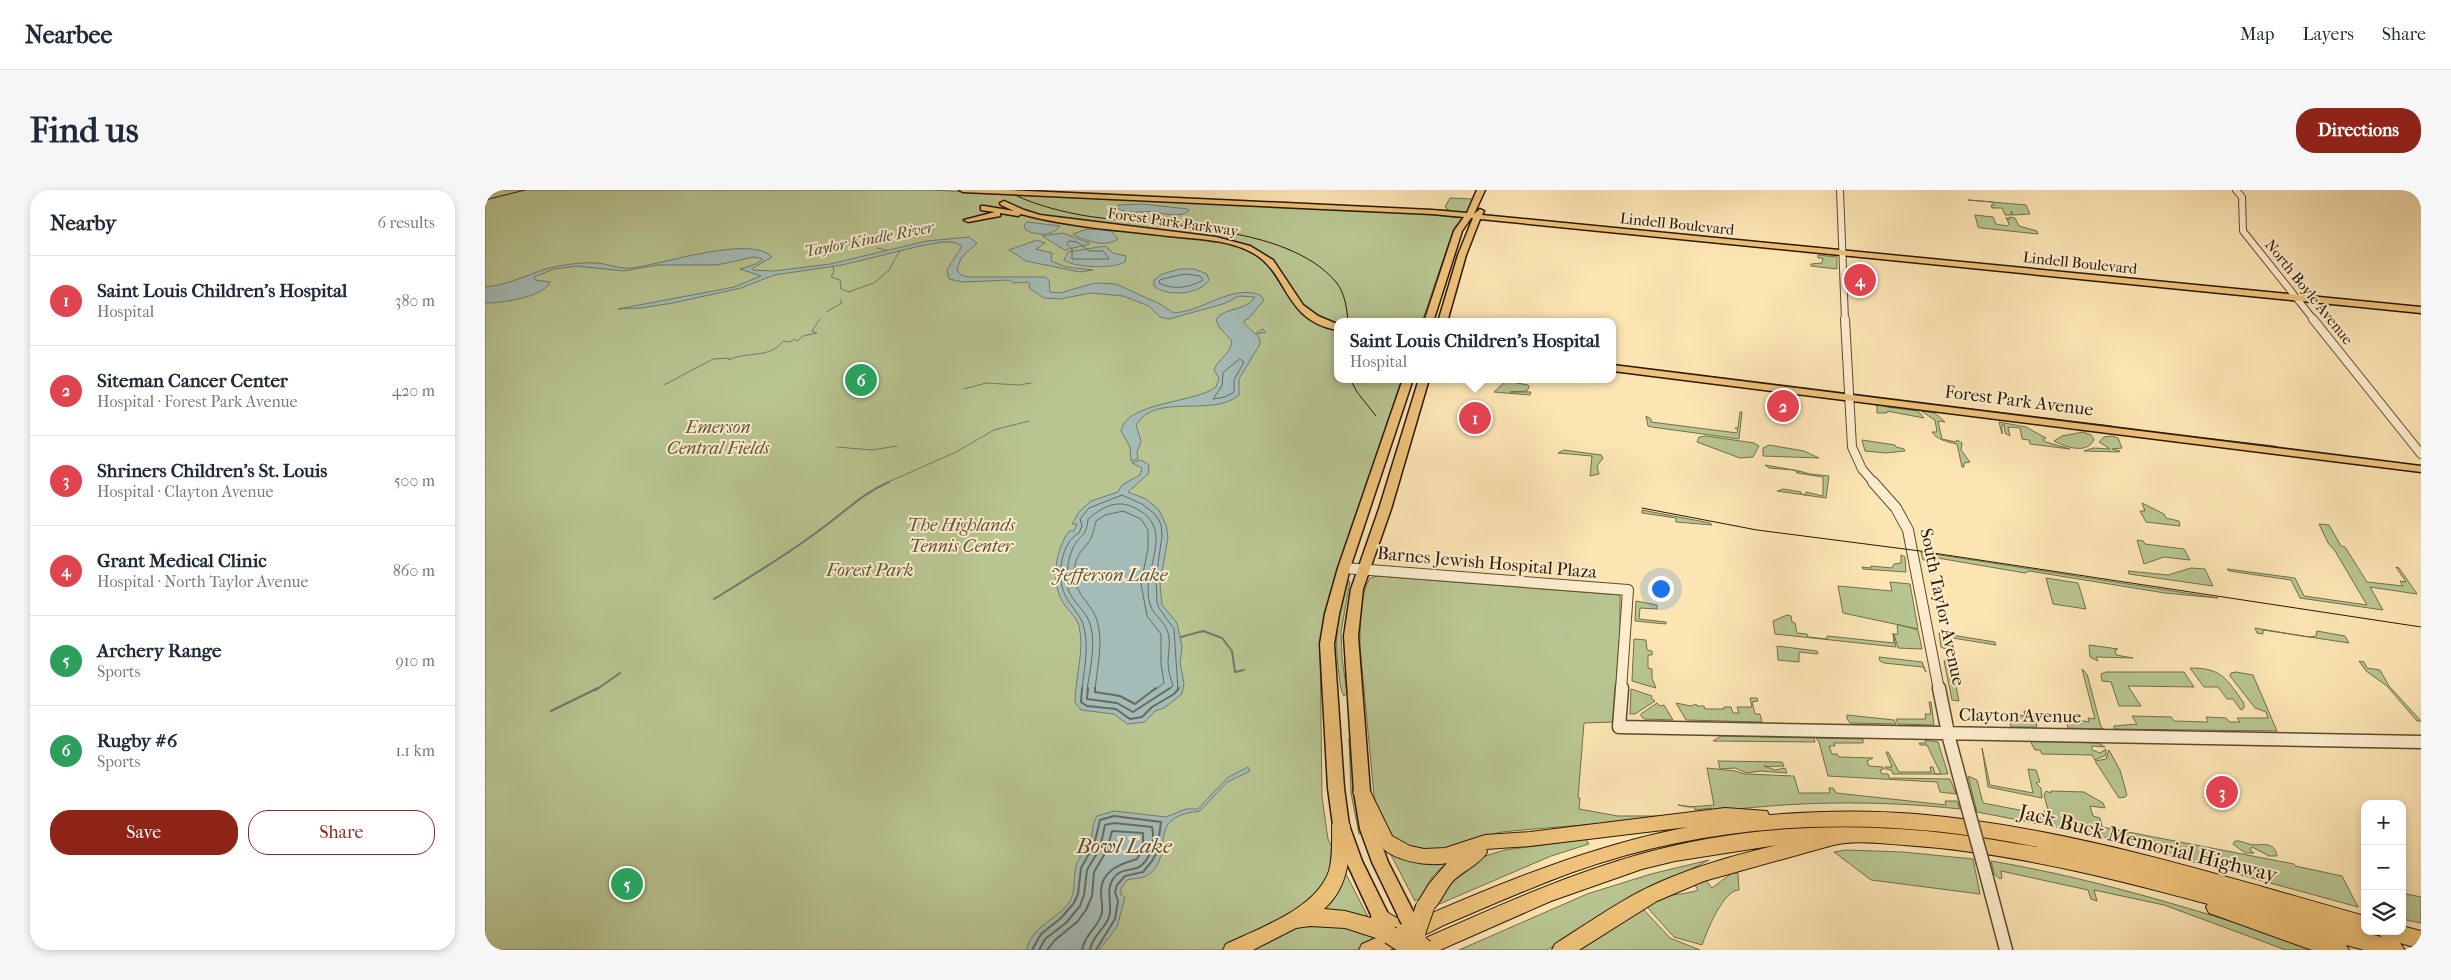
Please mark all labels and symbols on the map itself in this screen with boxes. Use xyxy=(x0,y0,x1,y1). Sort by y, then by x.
street label: Forest Park Parkway xyxy=(1106,204,1241,240)
street label: Lindell Boulevard xyxy=(1619,209,1736,239)
water label: Taylor Kindle River xyxy=(803,217,937,261)
street label: North Boyle Avenue xyxy=(2261,236,2357,349)
street label: Lindell Boulevard xyxy=(2022,248,2139,278)
pin: 4 xyxy=(1844,261,1876,299)
pin: 6 xyxy=(845,361,877,399)
street label: Forest Park Avenue xyxy=(1943,381,2095,421)
pin: 2 xyxy=(1767,387,1799,425)
pin: 1 xyxy=(1459,399,1491,437)
park label: Emerson Central Fields xyxy=(667,417,770,459)
park label: The Highlands Tennis Center xyxy=(907,515,1015,557)
street label: South Taylor Avenue xyxy=(1915,526,1969,688)
street label: Barnes Jewish Hospital Plaza xyxy=(1376,543,1598,583)
park label: Forest Park xyxy=(826,560,913,581)
water label: Jefferson Lake xyxy=(1051,564,1169,586)
your location xyxy=(1648,576,1674,602)
street label: Clayton Avenue xyxy=(1959,704,2082,728)
pin: 3 xyxy=(2206,773,2238,811)
street label: Jack Buck Memorial Highway xyxy=(2014,799,2280,887)
water label: Bowl Lake xyxy=(1075,833,1173,859)
pin: 5 xyxy=(611,865,643,903)

